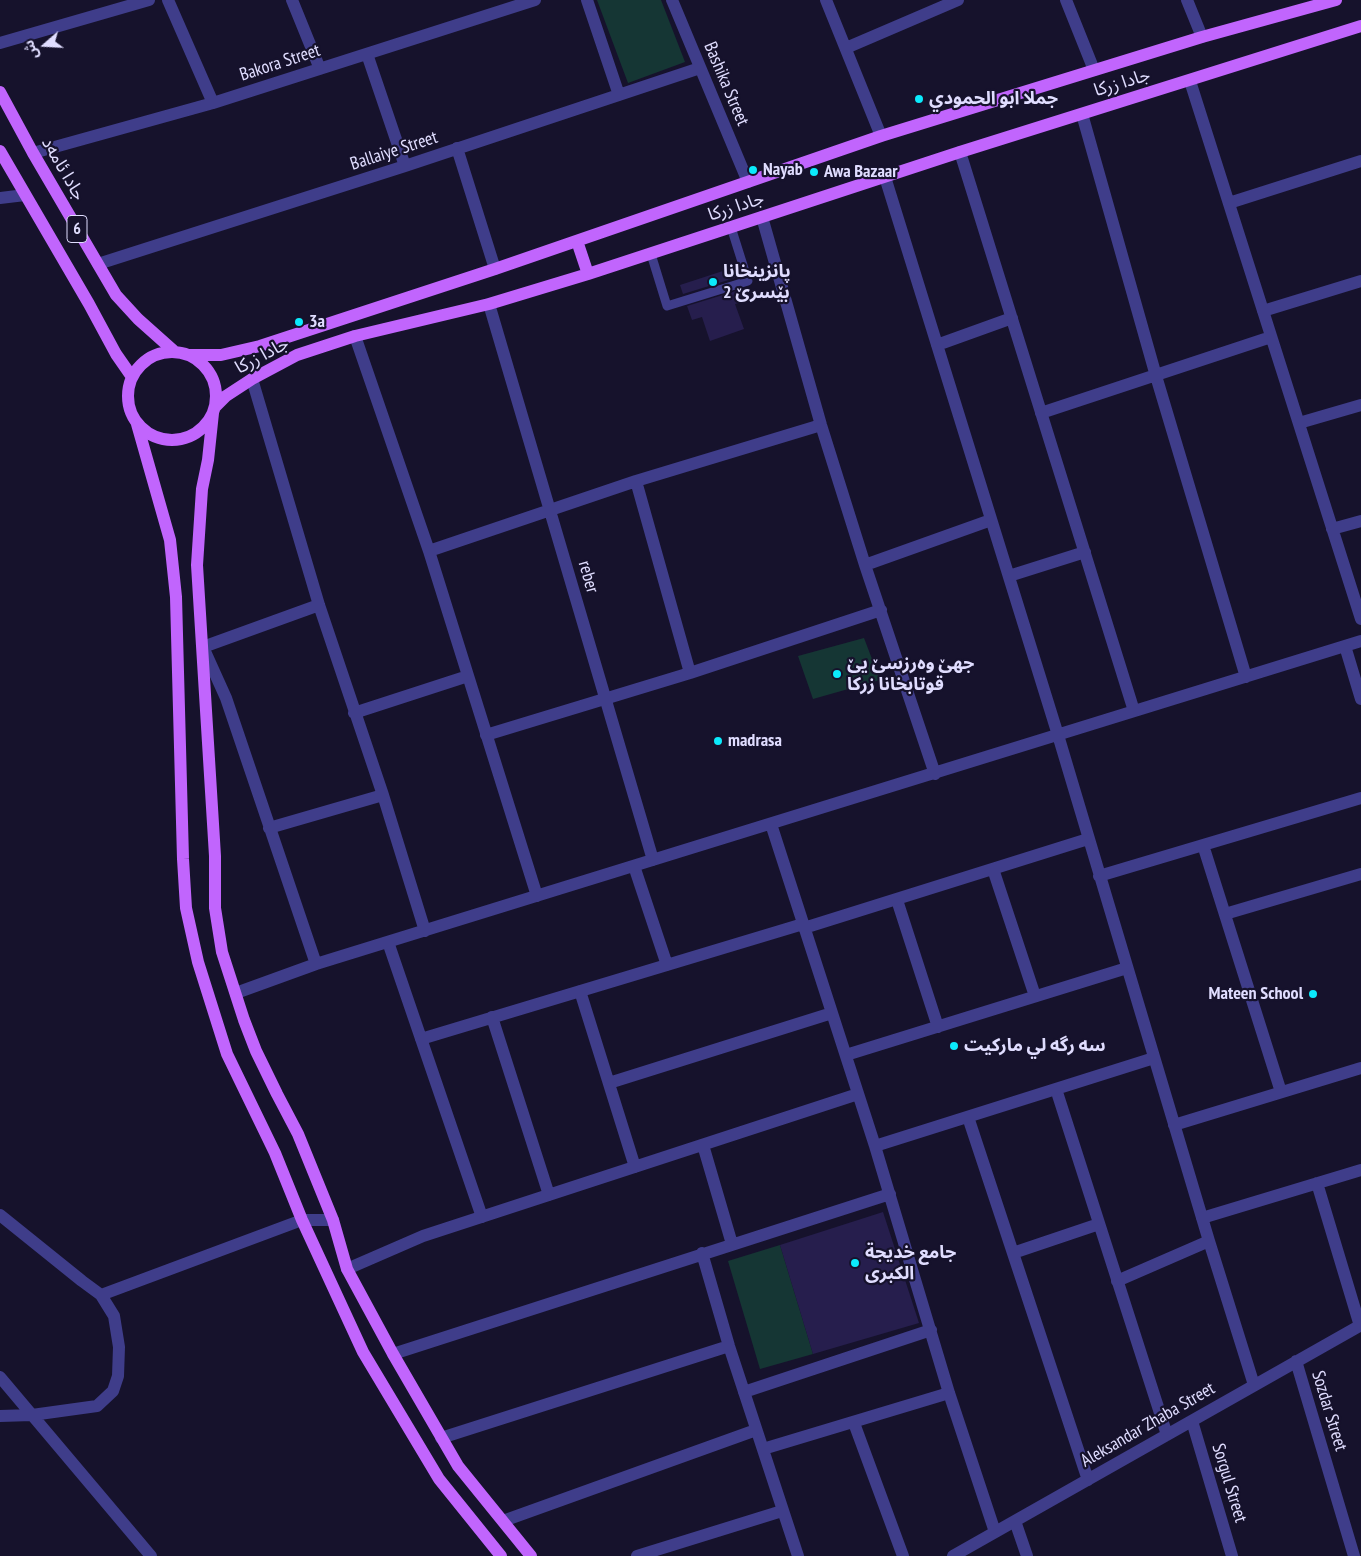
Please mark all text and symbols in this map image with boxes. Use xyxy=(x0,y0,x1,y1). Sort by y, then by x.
north arrow xyxy=(20,20,70,70)
text: ش xyxy=(19,38,42,62)
street label: Bashika Street xyxy=(699,39,753,129)
street label: Bakora Street xyxy=(237,40,323,86)
street label: جادا زرکا xyxy=(1091,64,1153,102)
place label: جملا ابو الحمودي xyxy=(929,88,1058,110)
marker: جملا ابو الحمودي xyxy=(913,93,925,105)
street label: Ballaiye Street xyxy=(348,127,440,175)
street label: جادا ئامەد xyxy=(36,134,90,204)
place label: Nayab xyxy=(763,159,803,181)
place label: Awa Bazaar xyxy=(824,161,898,183)
marker: Nayab xyxy=(747,164,759,176)
marker: Awa Bazaar xyxy=(808,166,820,178)
street label: جادا زرکا xyxy=(705,188,767,226)
road number: 6 xyxy=(67,215,87,242)
place label: پانزینخانا بێسرێ 2 xyxy=(723,261,791,304)
marker: پانزینخانا بێسرێ 2 xyxy=(707,276,719,288)
place label: 3a xyxy=(309,311,325,333)
marker: 3a xyxy=(293,316,305,328)
street label: جادا زرکا xyxy=(231,333,293,379)
street label: reber xyxy=(573,558,603,596)
place label: جھێ وەرزسێ یێ قوتابخانا زرکا xyxy=(847,653,974,696)
marker: جھێ وەرزسێ یێ قوتابخانا زرکا xyxy=(831,668,843,680)
place label: madrasa xyxy=(728,730,782,752)
marker: madrasa xyxy=(712,735,724,747)
place label: Mateen School xyxy=(1209,983,1303,1005)
marker: Mateen School xyxy=(1307,988,1319,1000)
place label: سه رگه لي ماركيت xyxy=(964,1035,1106,1057)
marker: سه رگه لي ماركيت xyxy=(948,1040,960,1052)
place label: جامع خدیجة الکبری xyxy=(865,1242,956,1284)
marker: جامع خدیجة الکبری xyxy=(849,1257,861,1269)
street label: Sozdar Street xyxy=(1307,1368,1351,1454)
street label: Aleksandar Zhaba Street xyxy=(1077,1378,1219,1472)
street label: Sorgul Street xyxy=(1207,1441,1251,1525)

